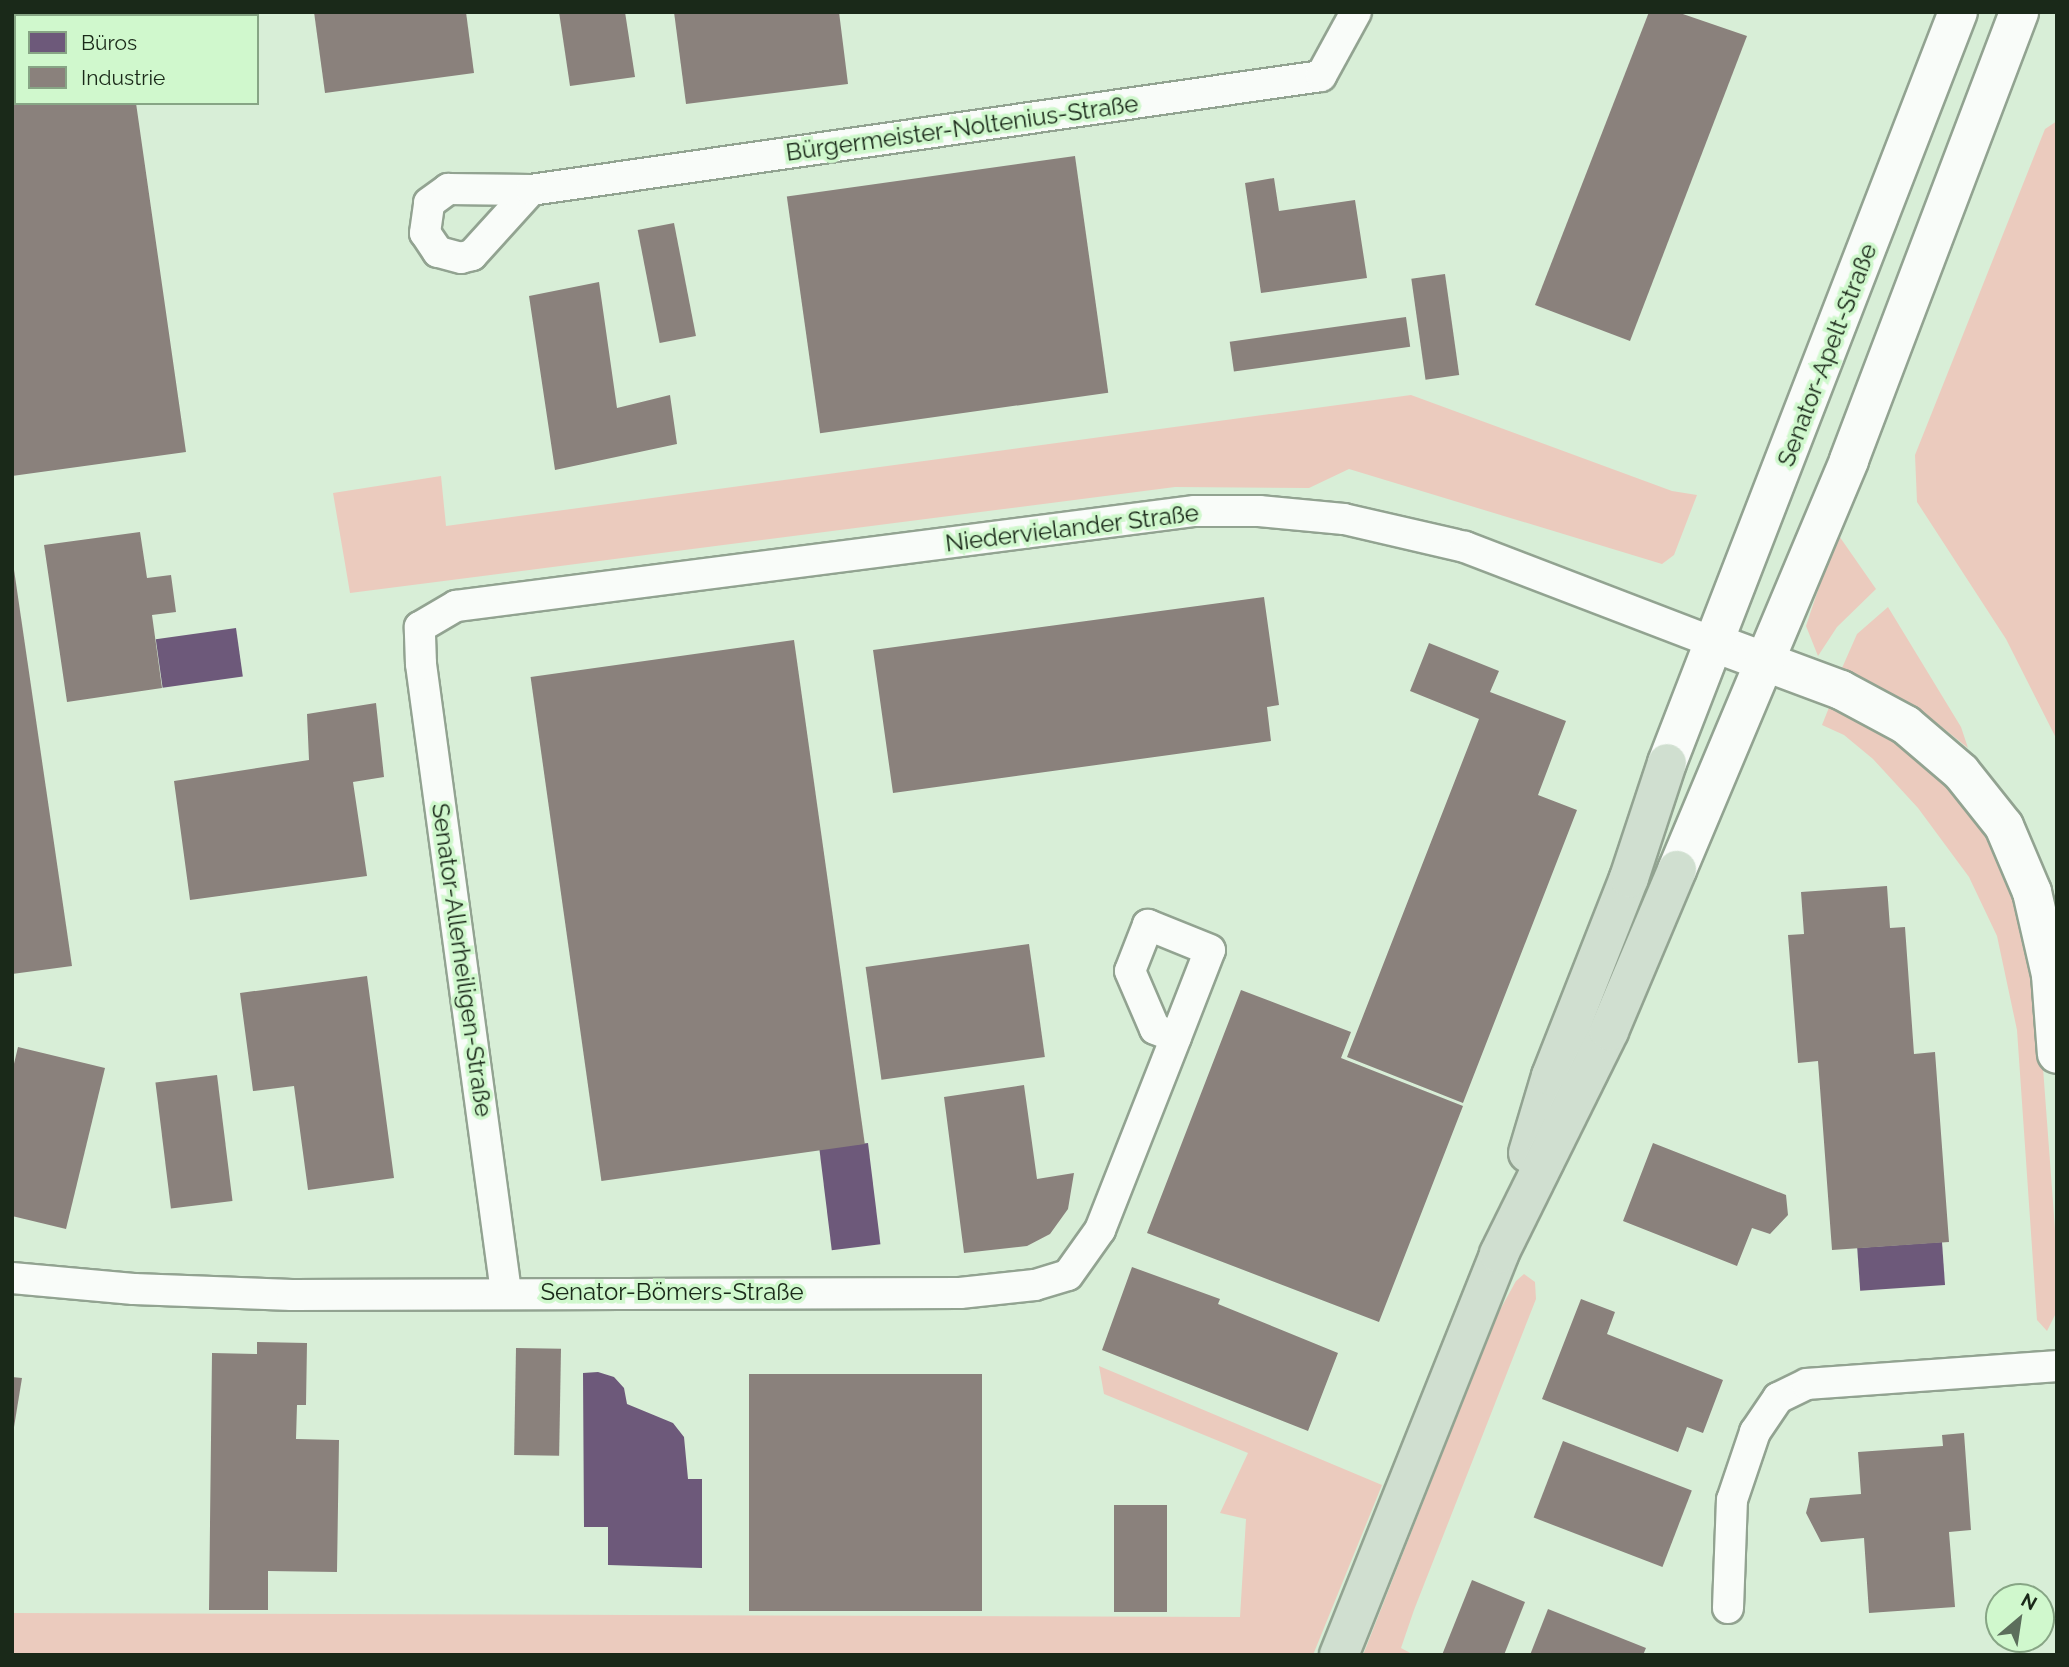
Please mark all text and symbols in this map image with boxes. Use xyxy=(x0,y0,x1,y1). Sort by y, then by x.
legend xyxy=(14,14,259,105)
text: Büros xyxy=(81,30,137,55)
text: Industrie xyxy=(81,65,165,90)
street label: Bürgermeister-Noltenius-Straße xyxy=(784,89,1140,167)
street label: Senator-Apelt-Straße xyxy=(1771,240,1883,470)
street label: Niedervielander Straße xyxy=(943,498,1201,558)
street label: Senator-Allerheiligen-Straße xyxy=(426,801,498,1119)
street label: Senator-Bömers-Straße xyxy=(540,1278,804,1306)
north arrow xyxy=(1985,1583,2055,1653)
text: N xyxy=(2018,1588,2041,1615)

